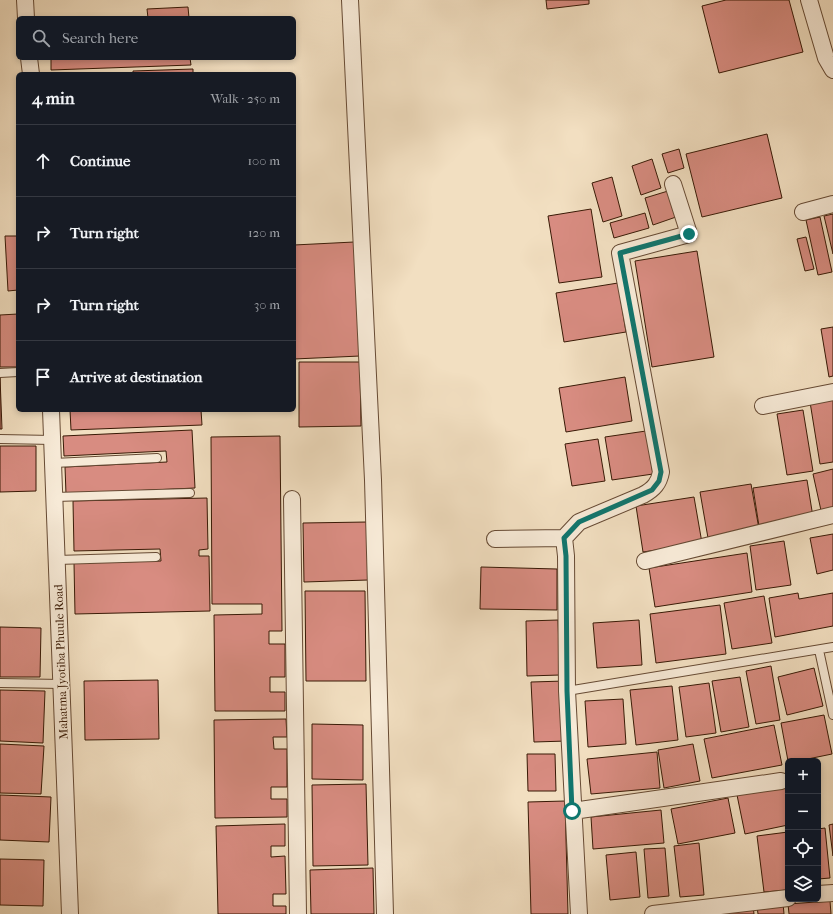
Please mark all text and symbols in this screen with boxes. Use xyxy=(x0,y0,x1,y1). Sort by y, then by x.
search box xyxy=(16,16,296,60)
icon: search xyxy=(30,27,52,49)
text: Search here xyxy=(62,29,138,47)
text: 4 min xyxy=(32,88,75,108)
text: Walk · 250 m xyxy=(211,91,280,106)
icon: ahead xyxy=(32,150,54,172)
text: Continue xyxy=(70,152,130,170)
text: 100 m xyxy=(247,153,280,168)
icon: right xyxy=(32,222,54,244)
text: Turn right xyxy=(70,224,139,242)
text: 120 m xyxy=(248,225,280,240)
route end xyxy=(680,225,698,243)
icon: right xyxy=(32,294,54,316)
text: Turn right xyxy=(70,296,139,314)
text: 30 m xyxy=(254,297,280,312)
icon: arrive xyxy=(32,366,54,388)
text: Arrive at destination xyxy=(70,368,202,386)
street label: Mahatma Jyotiba Phuule Road xyxy=(51,584,71,740)
map controls xyxy=(785,758,821,902)
button: + xyxy=(785,758,821,794)
button: − xyxy=(785,794,821,830)
route start xyxy=(563,802,581,820)
button: locate xyxy=(785,830,821,866)
button: layers xyxy=(785,866,821,902)

